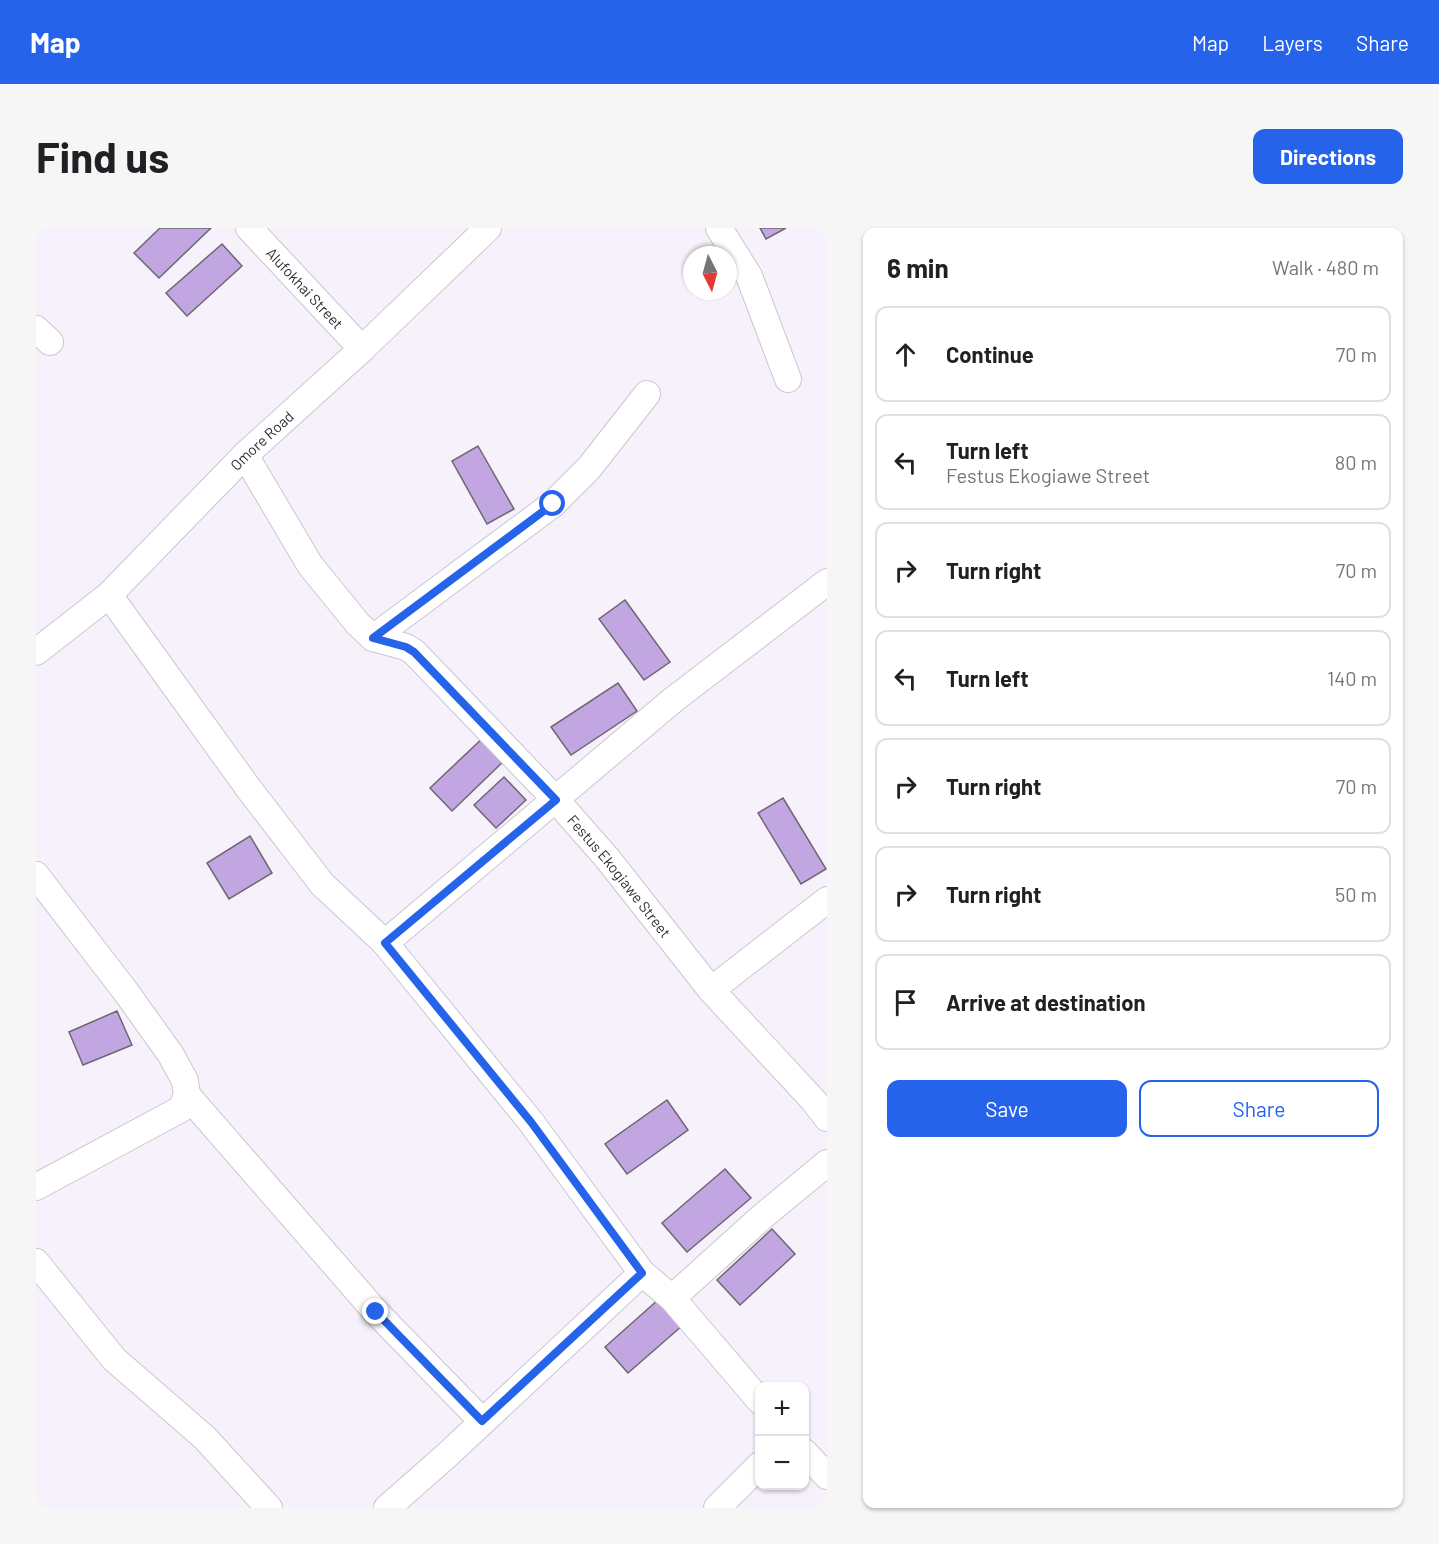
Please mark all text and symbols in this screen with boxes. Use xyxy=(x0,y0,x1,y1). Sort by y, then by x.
text: Map xyxy=(30,25,81,59)
text: Map xyxy=(1192,30,1229,55)
text: Layers xyxy=(1262,30,1323,55)
text: Share xyxy=(1356,30,1409,55)
button: Directions xyxy=(1253,129,1403,184)
text: Find us xyxy=(36,131,169,181)
street label: Alufokhai Street xyxy=(263,244,347,332)
north arrow xyxy=(683,246,737,300)
text: 6 min xyxy=(887,252,949,283)
text: Walk · 480 m xyxy=(1272,255,1379,279)
icon: ahead xyxy=(889,338,922,371)
text: Continue xyxy=(946,341,1034,367)
text: 70 m xyxy=(1336,342,1377,366)
street label: Omore Road xyxy=(226,407,297,474)
text: Turn left xyxy=(946,437,1029,463)
icon: left xyxy=(889,446,922,479)
text: 80 m xyxy=(1335,450,1377,474)
text: Festus Ekogiawe Street xyxy=(946,463,1150,487)
route start xyxy=(539,490,565,516)
icon: right xyxy=(889,554,922,587)
text: Turn right xyxy=(946,557,1041,583)
text: 70 m xyxy=(1336,558,1377,582)
icon: left xyxy=(889,662,922,695)
text: Turn left xyxy=(946,665,1029,691)
text: 140 m xyxy=(1327,666,1377,690)
icon: right xyxy=(889,770,922,803)
text: Turn right xyxy=(946,773,1041,799)
text: 70 m xyxy=(1336,774,1377,798)
street label: Festus Ekogiawe Street xyxy=(564,811,675,941)
icon: right xyxy=(889,878,922,911)
text: Turn right xyxy=(946,881,1041,907)
text: 50 m xyxy=(1335,882,1377,906)
icon: arrive xyxy=(889,986,922,1019)
text: Arrive at destination xyxy=(946,989,1145,1015)
button: Save xyxy=(887,1080,1127,1137)
button: Share xyxy=(1139,1080,1379,1137)
route end xyxy=(362,1298,388,1324)
map controls xyxy=(755,1382,809,1490)
button: + xyxy=(755,1382,809,1436)
button: − xyxy=(755,1436,809,1490)

